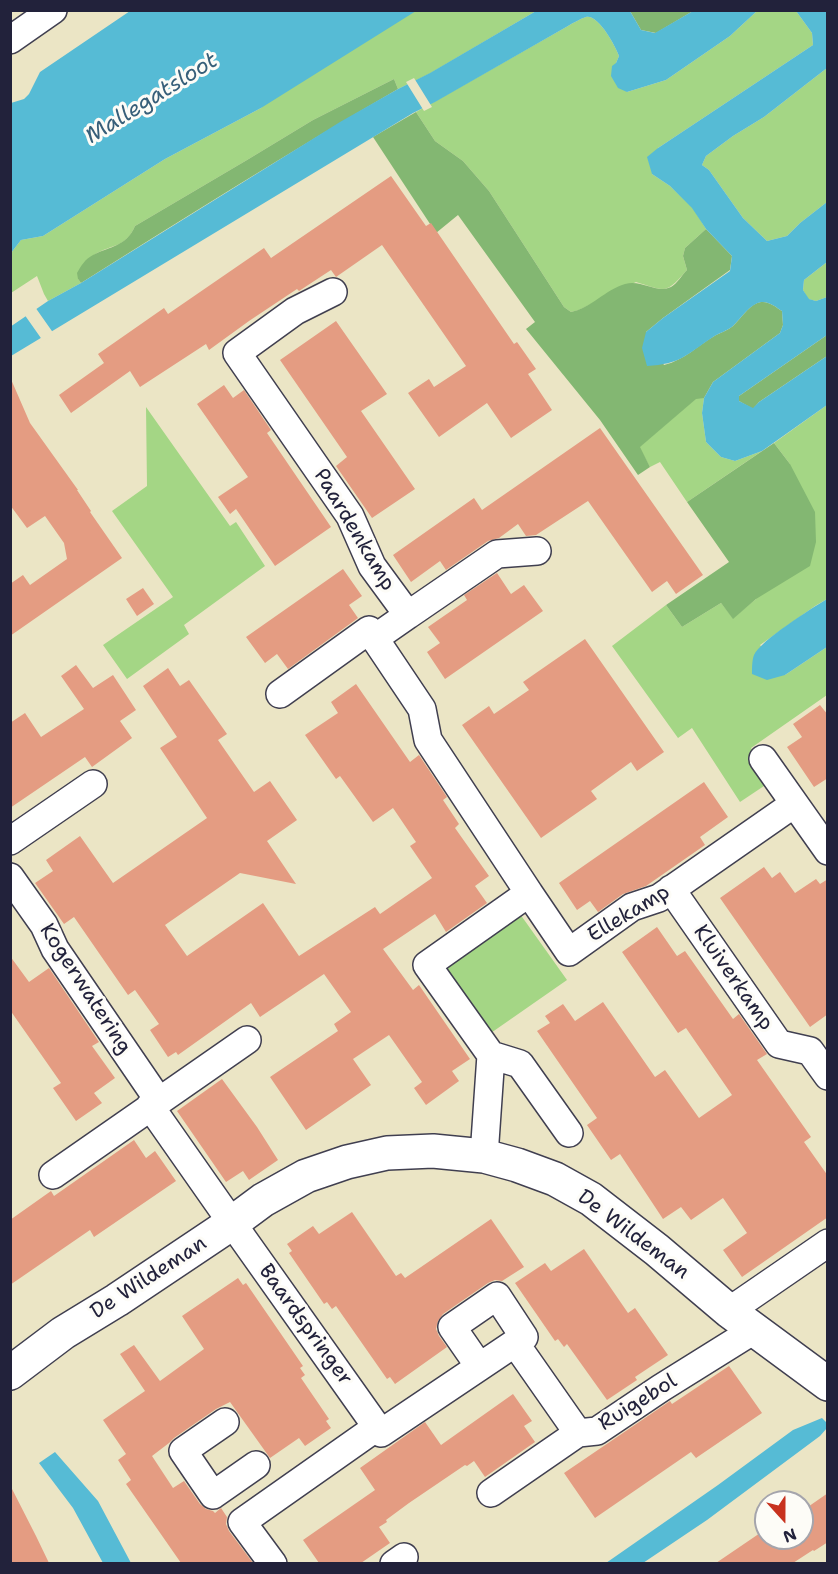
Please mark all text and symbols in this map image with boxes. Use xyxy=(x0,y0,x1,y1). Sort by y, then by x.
water label: Mallegatsloot xyxy=(81,48,223,150)
street label: Paardenkamp xyxy=(308,464,400,596)
street label: Ellekamp xyxy=(583,880,675,948)
street label: Kogerwatering xyxy=(33,919,137,1059)
street label: Kluiverkamp xyxy=(687,920,779,1036)
street label: De Wildeman xyxy=(572,1185,694,1285)
street label: De Wildeman xyxy=(86,1231,212,1325)
street label: Baardspringer xyxy=(253,1260,357,1390)
street label: Ruigebol xyxy=(594,1369,682,1437)
north arrow xyxy=(754,1490,814,1550)
text: N xyxy=(780,1523,800,1547)

